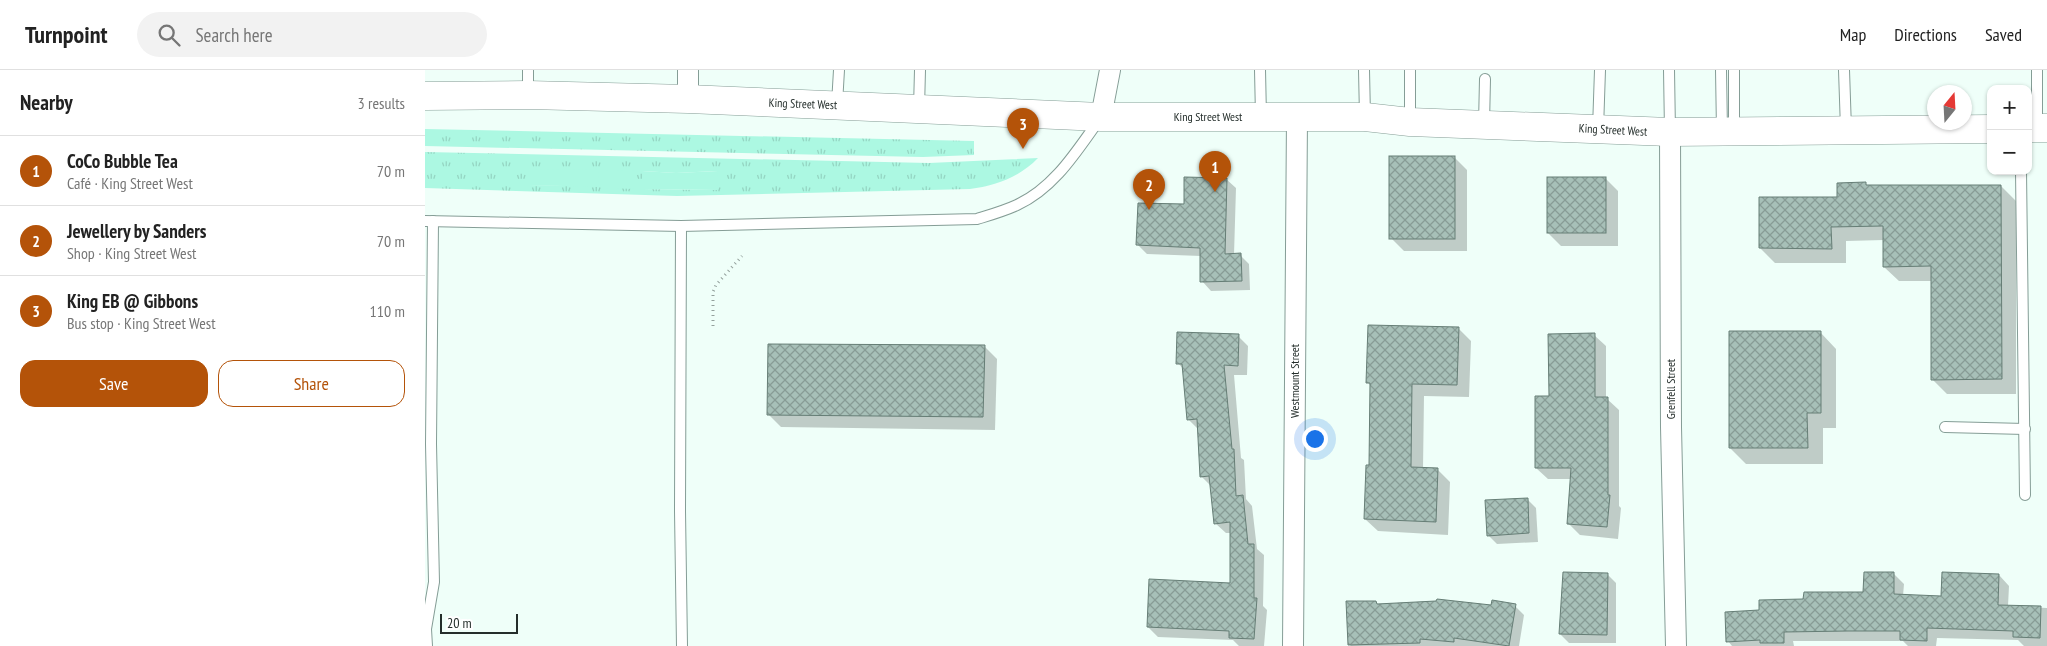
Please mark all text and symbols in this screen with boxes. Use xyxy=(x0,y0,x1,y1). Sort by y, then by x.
search box xyxy=(137,12,487,57)
text: Turnpoint xyxy=(25,19,107,50)
icon: search xyxy=(155,21,183,49)
text: Search here xyxy=(195,23,273,47)
text: Map xyxy=(1840,23,1866,46)
text: Directions xyxy=(1894,23,1957,46)
text: Saved xyxy=(1985,23,2022,46)
north arrow xyxy=(1927,85,1972,130)
map controls xyxy=(1987,85,2032,175)
button: + xyxy=(1987,85,2032,130)
text: Nearby xyxy=(20,89,73,116)
text: 3 results xyxy=(358,93,405,113)
street label: King Street West xyxy=(768,95,838,112)
pin: 3 xyxy=(1007,108,1039,149)
street label: King Street West xyxy=(1174,109,1243,124)
street label: King Street West xyxy=(1578,120,1648,139)
button: − xyxy=(1987,130,2032,175)
text: CoCo Bubble Tea xyxy=(67,149,178,173)
pin: 1 xyxy=(1199,151,1231,192)
text: 1 xyxy=(32,161,40,181)
text: 70 m xyxy=(377,161,405,181)
pin: 2 xyxy=(1133,169,1165,210)
text: Café · King Street West xyxy=(67,173,193,193)
text: Jewellery by Sanders xyxy=(67,219,206,243)
text: 2 xyxy=(32,231,40,251)
text: 70 m xyxy=(377,231,405,251)
text: Shop · King Street West xyxy=(67,243,197,263)
text: King EB @ Gibbons xyxy=(67,289,198,313)
text: 3 xyxy=(32,301,40,321)
text: 110 m xyxy=(370,301,405,321)
text: Bus stop · King Street West xyxy=(67,313,216,333)
street label: Westmount Street xyxy=(1287,343,1302,418)
street label: Grenfell Street xyxy=(1663,358,1678,419)
button: Save xyxy=(20,360,208,407)
button: Share xyxy=(218,360,405,407)
your location xyxy=(1302,426,1328,452)
scale bar xyxy=(440,611,517,634)
text: 20 m xyxy=(447,614,472,632)

